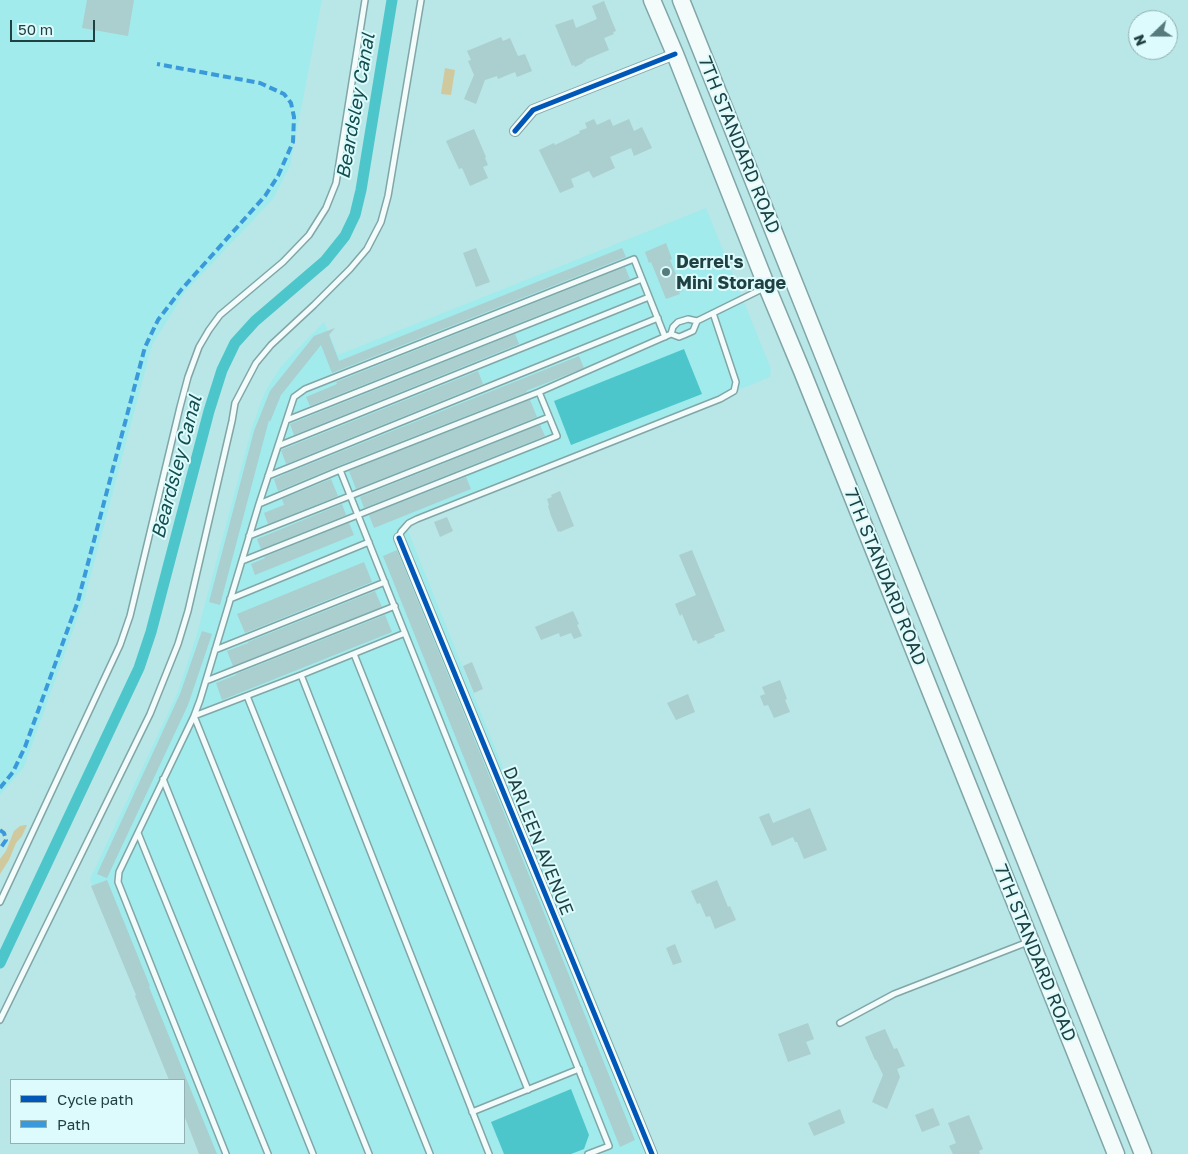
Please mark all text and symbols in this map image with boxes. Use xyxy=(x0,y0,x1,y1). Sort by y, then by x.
scale bar xyxy=(12,10,98,42)
north arrow xyxy=(1128,10,1178,60)
text: 50 m xyxy=(18,20,53,38)
water label: Beardsley Canal xyxy=(332,31,380,181)
text: N xyxy=(1130,32,1149,49)
street label: 7TH STANDARD ROAD xyxy=(694,53,784,237)
place label: Derrel's Mini Storage xyxy=(676,251,786,294)
marker: Derrel's Mini Storage xyxy=(660,266,672,278)
water label: Beardsley Canal xyxy=(147,393,207,541)
street label: 7TH STANDARD ROAD xyxy=(840,485,930,669)
street label: DARLEEN AVENUE xyxy=(498,764,578,918)
street label: 7TH STANDARD ROAD xyxy=(990,861,1080,1045)
legend xyxy=(10,1079,185,1144)
text: Cycle path xyxy=(57,1090,133,1108)
text: Path xyxy=(57,1115,90,1133)

